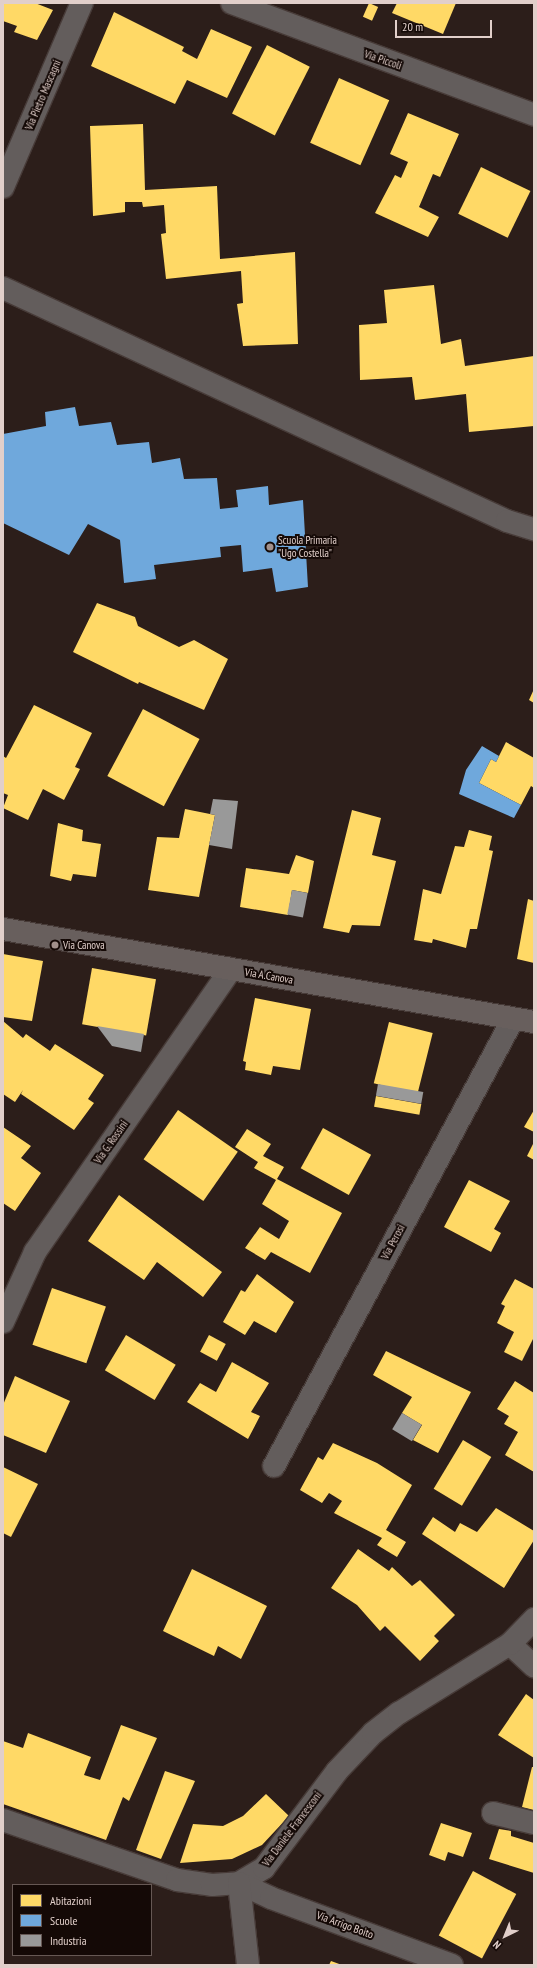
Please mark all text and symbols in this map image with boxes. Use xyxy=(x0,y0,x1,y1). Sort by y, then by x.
scale bar xyxy=(397,12,494,38)
text: 20 m xyxy=(402,19,423,34)
street label: Via Piccoli xyxy=(363,47,403,73)
street label: Via Pietro Mascagni xyxy=(22,58,64,132)
place label: Scuola Primaria "Ugo Costella" xyxy=(278,534,337,560)
marker: Scuola Primaria "Ugo Costella" xyxy=(265,542,275,552)
place label: Via Canova xyxy=(63,938,105,952)
marker: Via Canova xyxy=(50,940,60,950)
street label: Via A.Canova xyxy=(244,965,294,987)
street label: Via G. Rossini xyxy=(91,1118,131,1166)
street label: Via Perosi xyxy=(378,1222,408,1262)
street label: Via Daniele Francesconi xyxy=(260,1789,324,1869)
legend xyxy=(12,1884,152,1956)
text: Abitazioni xyxy=(50,1893,92,1908)
street label: Via Arrigo Boito xyxy=(315,1909,375,1941)
text: Scuole xyxy=(50,1913,78,1928)
north arrow xyxy=(485,1916,525,1956)
text: Industria xyxy=(50,1933,87,1948)
text: N xyxy=(490,1938,504,1952)

